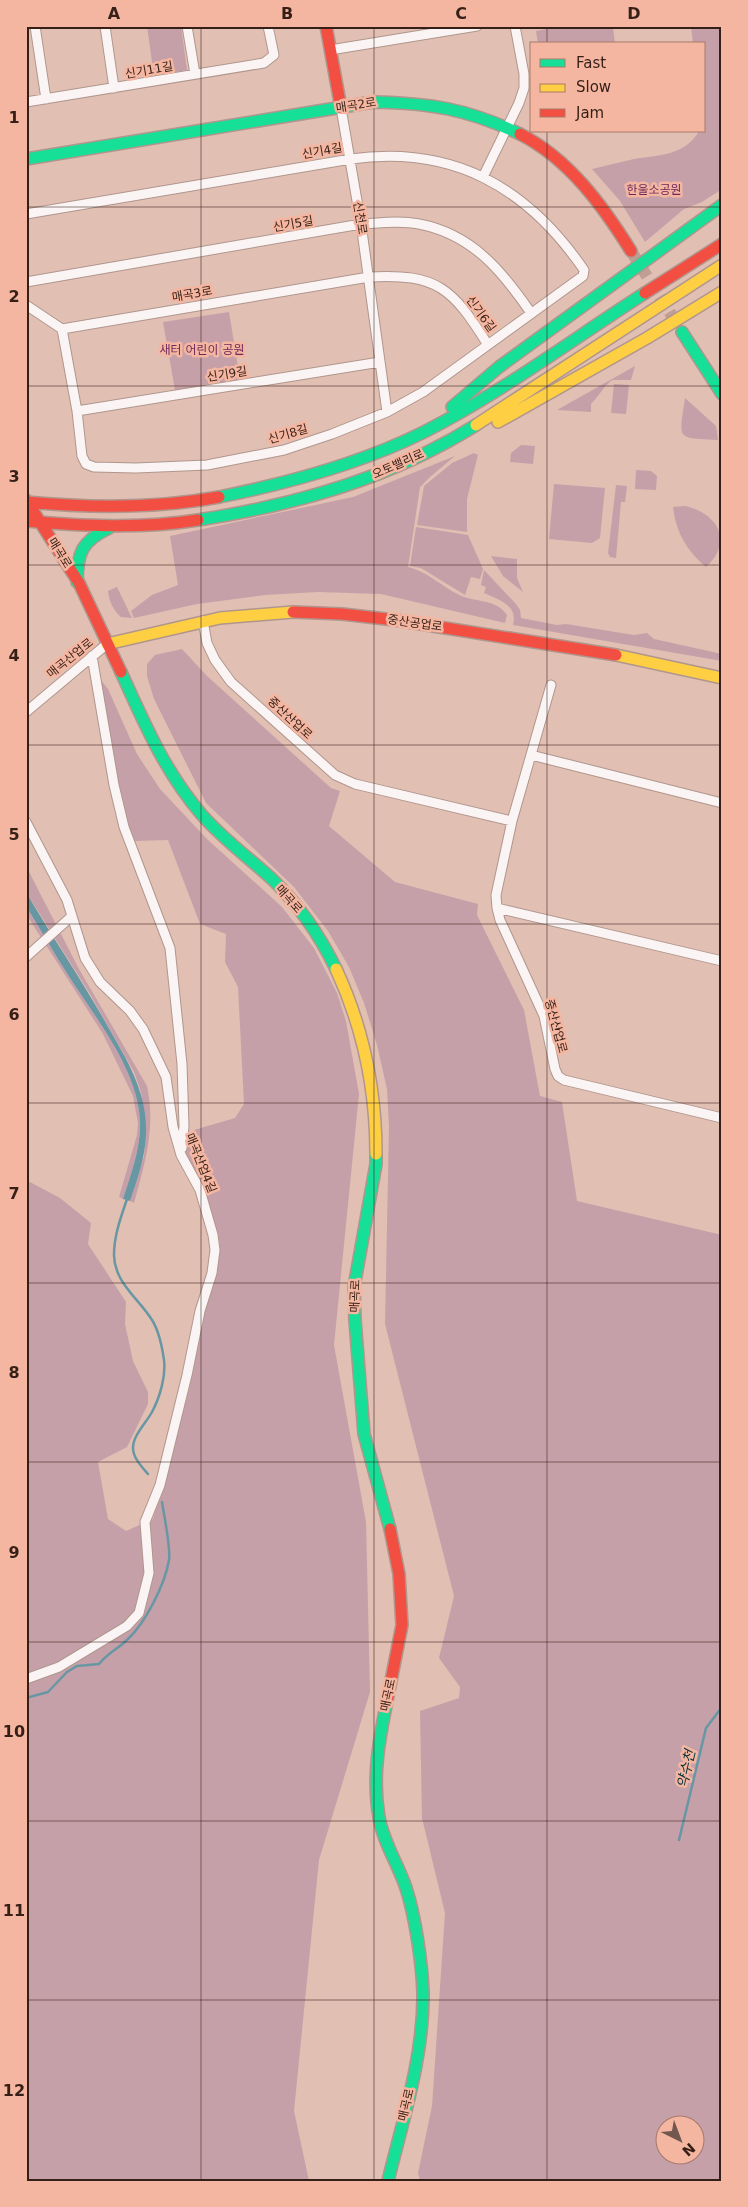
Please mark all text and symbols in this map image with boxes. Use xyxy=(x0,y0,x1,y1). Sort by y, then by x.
text: A xyxy=(108,4,121,23)
text: B xyxy=(281,4,293,23)
text: C xyxy=(455,4,467,23)
text: D xyxy=(627,4,641,23)
legend xyxy=(530,42,706,132)
text: Fast xyxy=(576,54,606,72)
street label: 신기11길 xyxy=(124,59,174,81)
text: Slow xyxy=(576,78,611,96)
street label: 매곡2로 xyxy=(335,95,377,115)
text: Jam xyxy=(575,104,604,122)
text: 1 xyxy=(8,108,20,127)
street label: 신기4길 xyxy=(301,141,343,161)
park label: 한울소공원 xyxy=(626,183,682,197)
street label: 신천로 xyxy=(350,201,370,235)
street label: 신기5길 xyxy=(272,214,314,234)
street label: 매곡3로 xyxy=(171,284,213,304)
text: 2 xyxy=(8,287,20,306)
street label: 신기6길 xyxy=(463,293,499,335)
park label: 새터 어린이 공원 xyxy=(160,343,244,357)
street label: 신기9길 xyxy=(206,364,248,384)
street label: 신기8길 xyxy=(266,422,310,446)
street label: 오토밸리로 xyxy=(370,446,426,482)
text: 3 xyxy=(8,467,20,486)
street label: 매곡로 xyxy=(45,535,75,571)
street label: 중산공업로 xyxy=(387,612,443,634)
street label: 매곡산업로 xyxy=(44,635,96,681)
text: 4 xyxy=(8,646,20,665)
street label: 중산산업로 xyxy=(265,694,315,742)
text: 5 xyxy=(8,825,20,844)
street label: 매곡로 xyxy=(273,882,305,916)
street label: 중산산업로 xyxy=(542,998,570,1054)
text: 6 xyxy=(8,1005,20,1024)
street label: 매곡산업4길 xyxy=(183,1131,219,1195)
text: 7 xyxy=(8,1184,20,1203)
street label: 매곡로 xyxy=(347,1279,363,1313)
text: 8 xyxy=(8,1363,20,1382)
text: 9 xyxy=(8,1543,20,1562)
street label: 매곡로 xyxy=(378,1677,398,1713)
text: 10 xyxy=(3,1722,25,1741)
water label: 약수천 xyxy=(674,1747,698,1790)
text: 11 xyxy=(3,1901,25,1920)
text: 12 xyxy=(3,2081,25,2100)
street label: 매곡로 xyxy=(395,2087,417,2123)
north arrow xyxy=(656,2114,706,2164)
text: N xyxy=(679,2140,698,2160)

